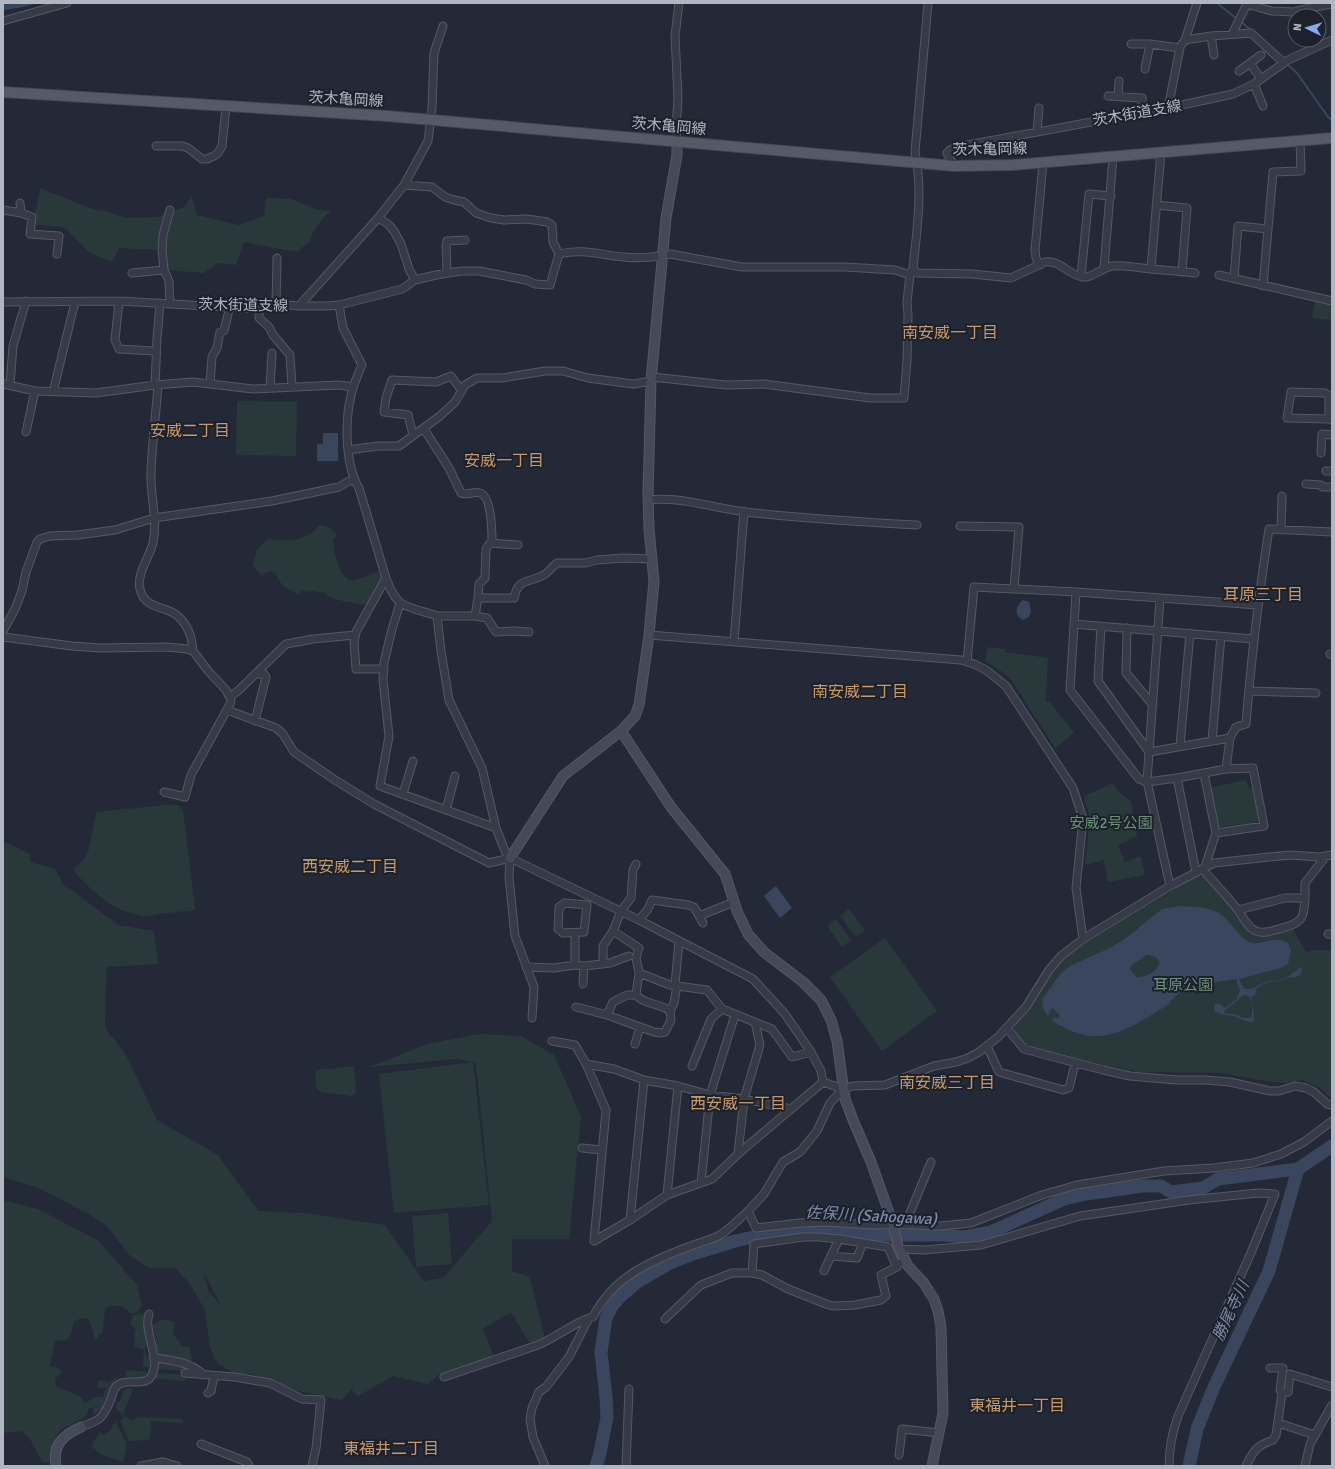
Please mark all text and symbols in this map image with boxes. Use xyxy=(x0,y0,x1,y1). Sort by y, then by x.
north arrow xyxy=(1287,8,1327,48)
text: N xyxy=(1291,23,1304,32)
street label: 茨木亀岡線 xyxy=(308,88,384,110)
street label: 茨木街道支線 xyxy=(1091,96,1183,130)
street label: 茨木亀岡線 xyxy=(631,114,707,138)
street label: 茨木亀岡線 xyxy=(952,139,1028,159)
street label: 茨木街道支線 xyxy=(198,295,288,315)
district label: 南安威一丁目 xyxy=(902,323,998,343)
district label: 安威二丁目 xyxy=(150,421,230,441)
district label: 安威一丁目 xyxy=(464,451,544,471)
district label: 耳原三丁目 xyxy=(1223,585,1303,605)
district label: 南安威二丁目 xyxy=(812,682,908,702)
park label: 安威2号公園 xyxy=(1069,814,1153,832)
district label: 西安威二丁目 xyxy=(302,857,398,877)
park label: 耳原公園 xyxy=(1153,976,1213,994)
district label: 南安威三丁目 xyxy=(899,1073,995,1093)
district label: 西安威一丁目 xyxy=(690,1094,786,1114)
water label: 佐保川 (Sahogawa) xyxy=(805,1203,938,1229)
water label: 勝尾寺川 xyxy=(1208,1276,1254,1344)
district label: 東福井一丁目 xyxy=(969,1396,1065,1416)
district label: 東福井二丁目 xyxy=(343,1439,439,1459)

